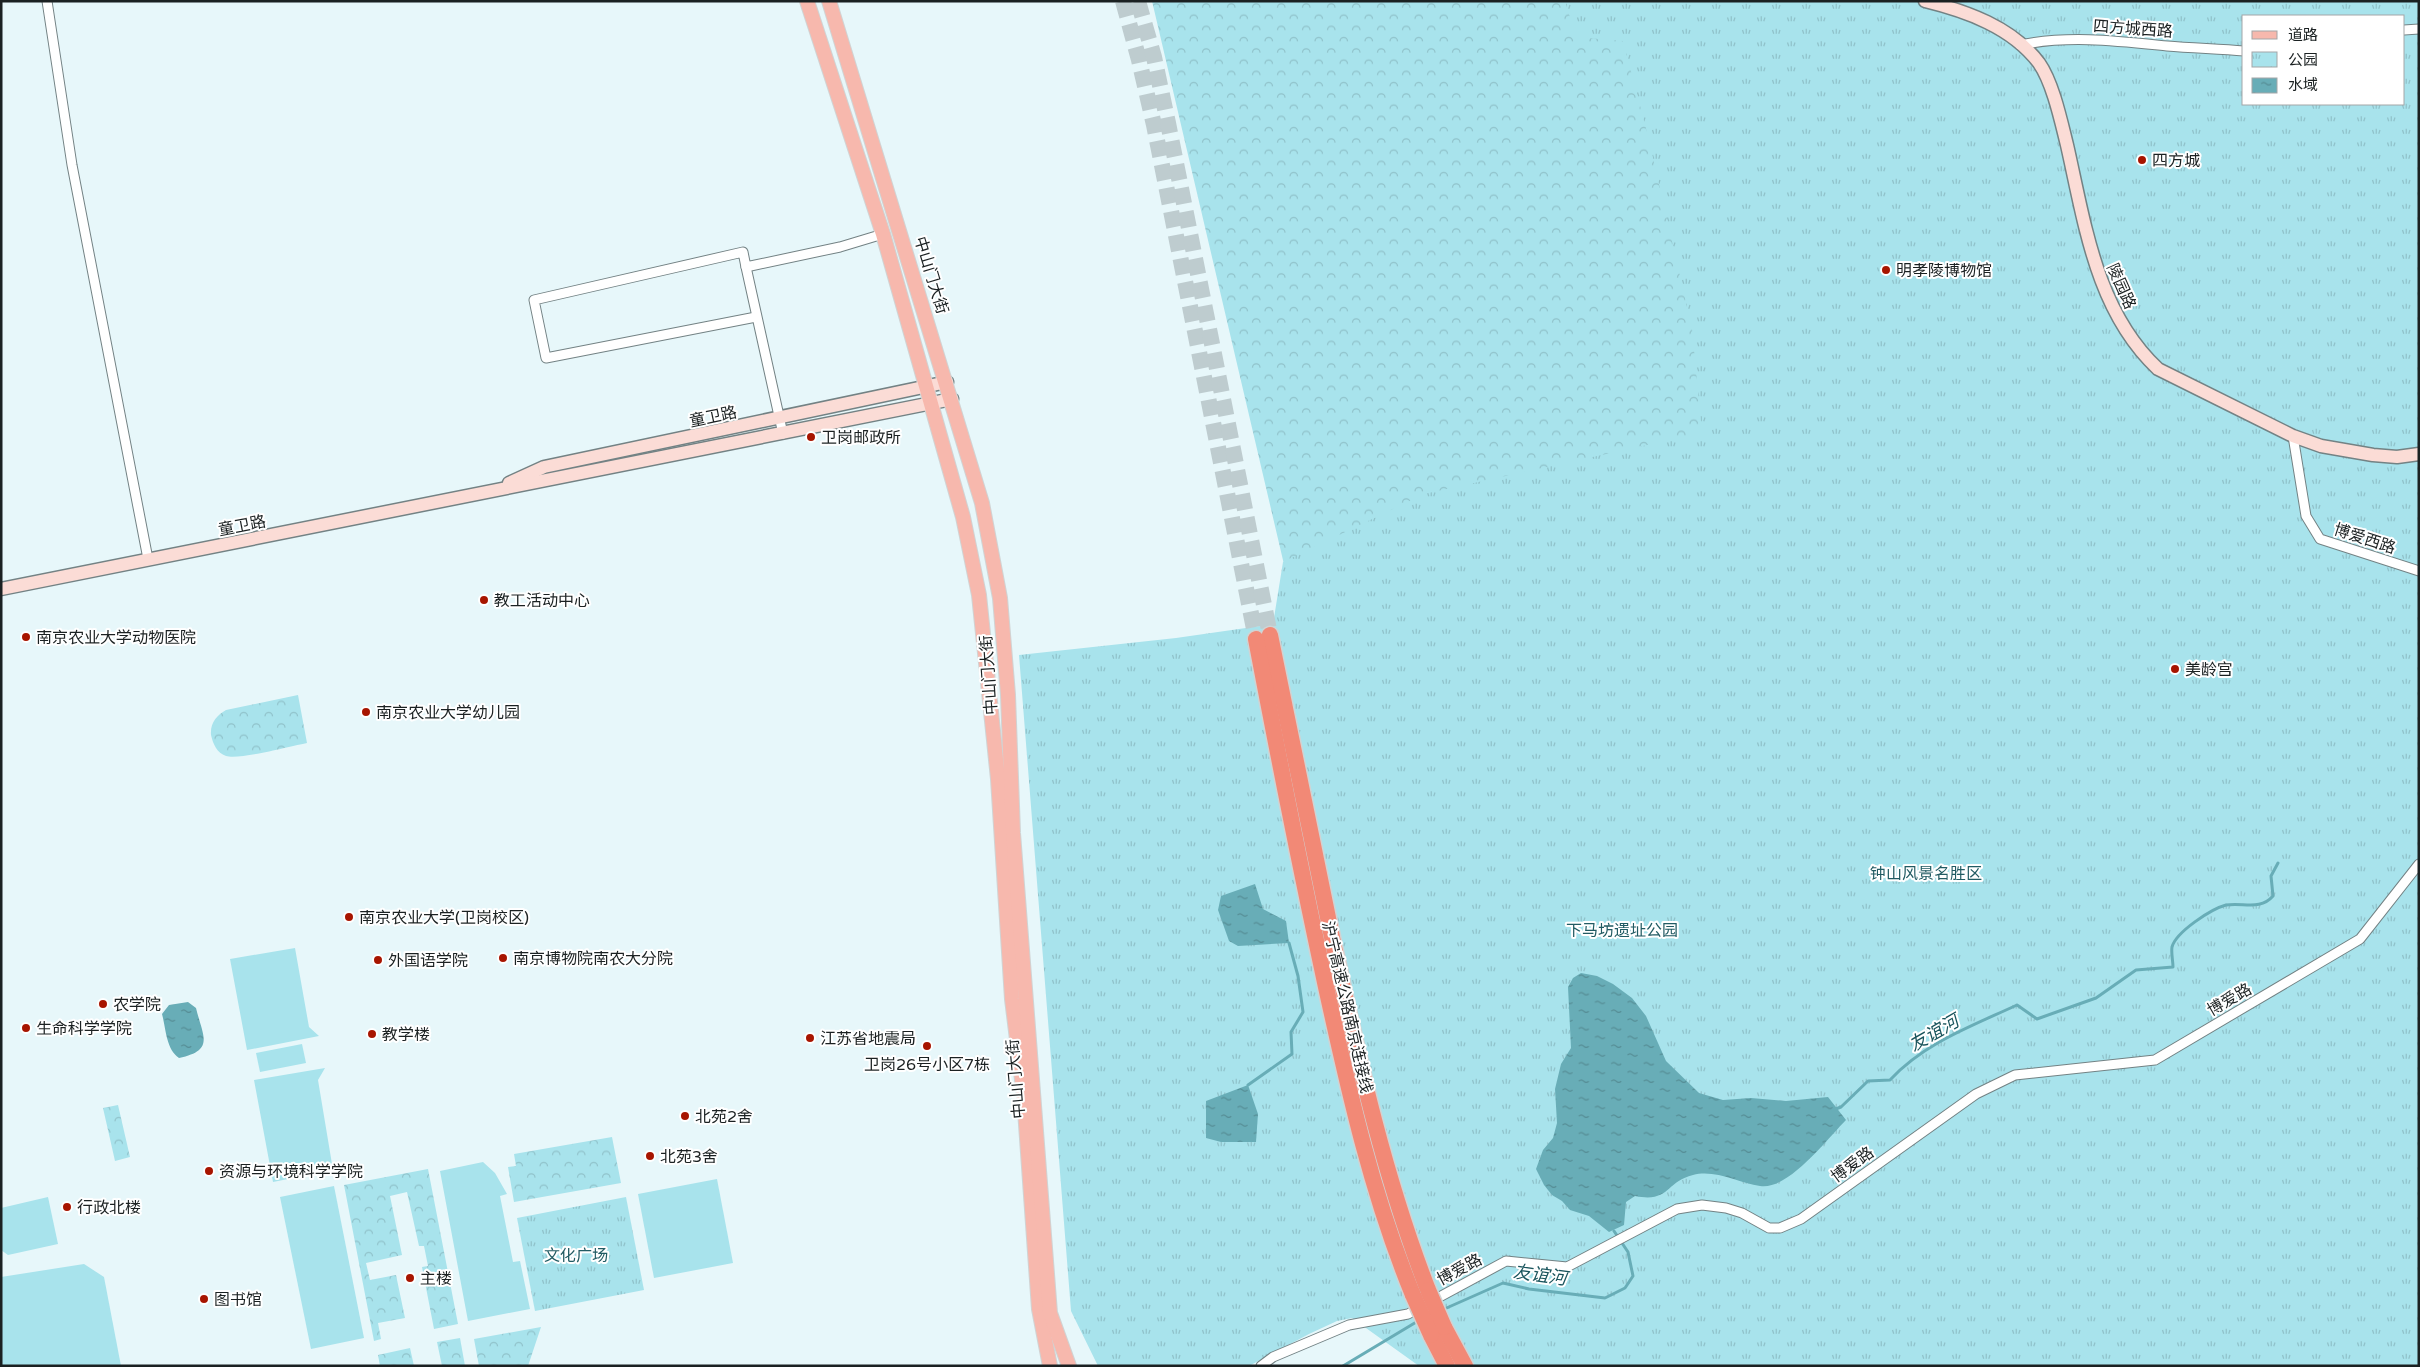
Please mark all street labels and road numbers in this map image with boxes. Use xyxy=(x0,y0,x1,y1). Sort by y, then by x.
street label: 四方城西路 xyxy=(2092,16,2174,42)
street label: 中山门大街 xyxy=(910,234,952,316)
street label: 陵园路 xyxy=(2102,260,2140,312)
street label: 童卫路 xyxy=(688,402,739,432)
street label: 童卫路 xyxy=(217,512,268,540)
street label: 博爱西路 xyxy=(2331,520,2398,558)
street label: 中山门大街 xyxy=(976,634,1002,716)
street label: 沪宁高速公路南京连接线 xyxy=(1317,919,1377,1095)
street label: 博爱路 xyxy=(2204,979,2255,1021)
street label: 中山门大街 xyxy=(1003,1038,1029,1120)
street label: 博爱路 xyxy=(1827,1143,1878,1187)
street label: 博爱路 xyxy=(1434,1250,1485,1290)

